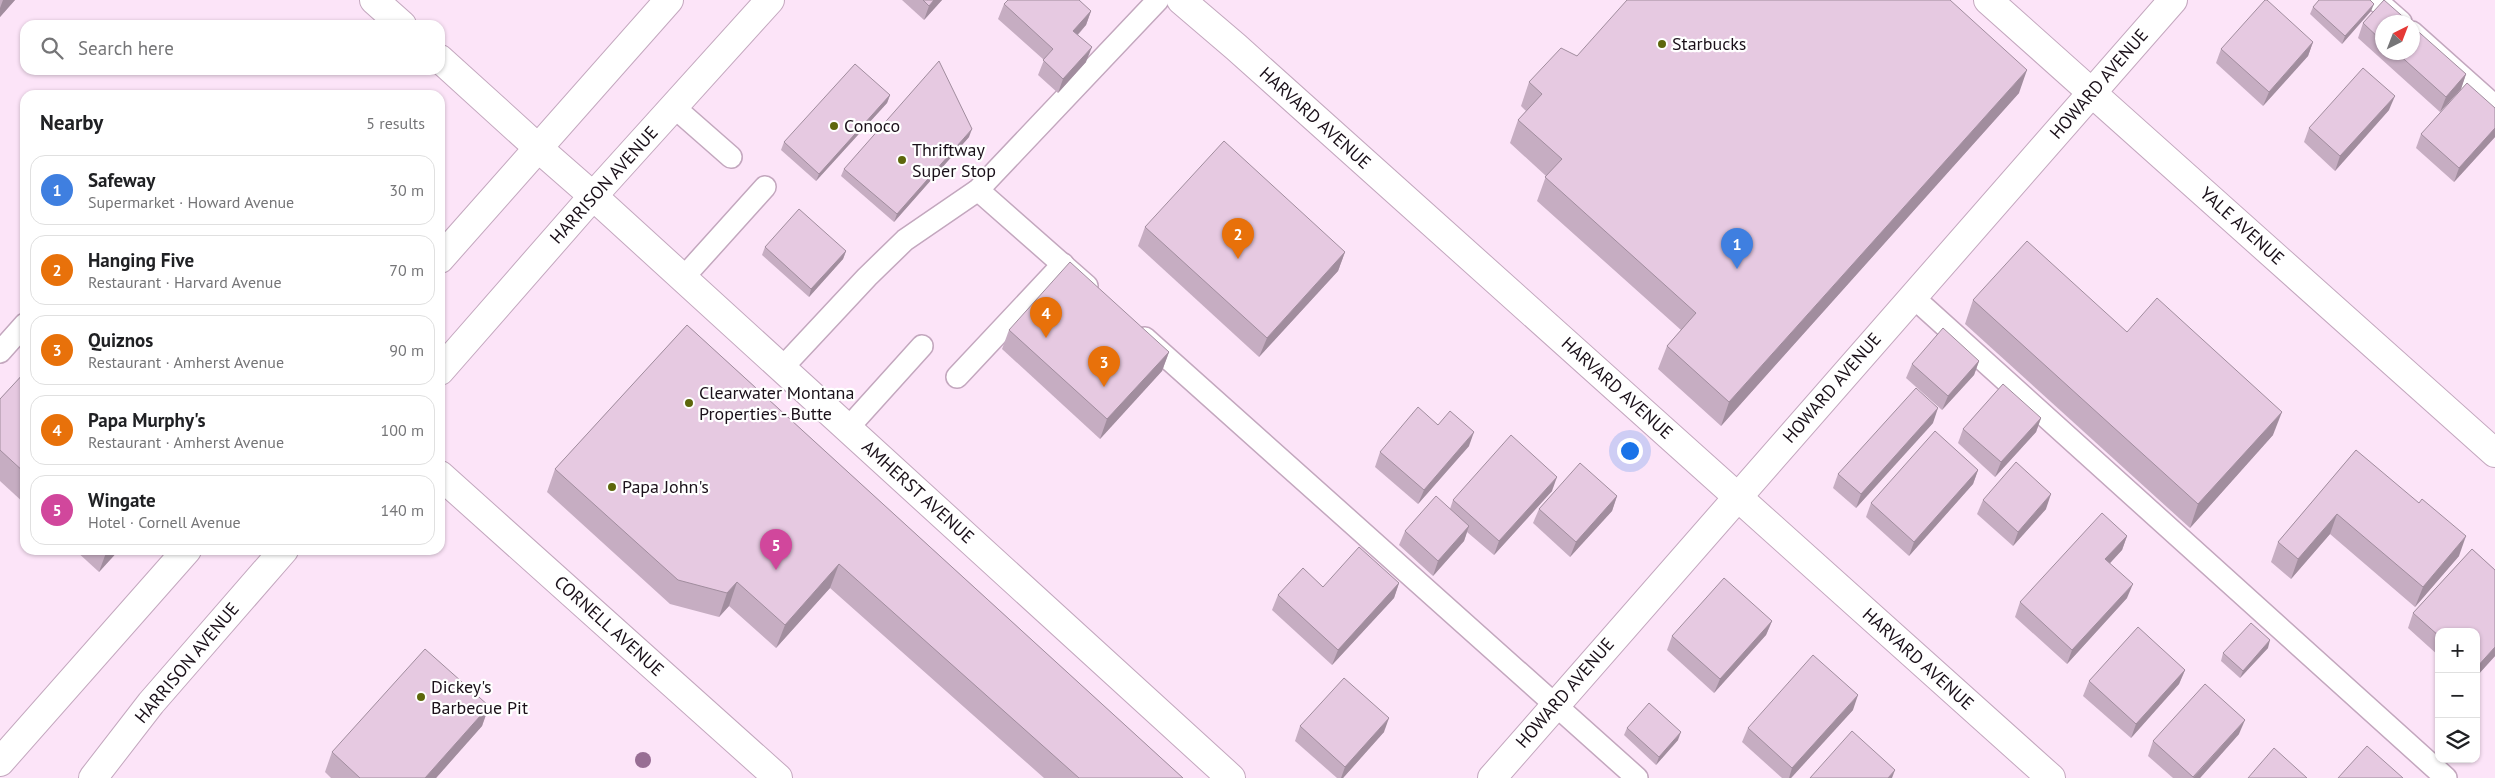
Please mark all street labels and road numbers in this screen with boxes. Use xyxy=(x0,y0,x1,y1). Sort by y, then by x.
street label: HOWARD AVENUE xyxy=(2044,24,2153,144)
street label: HARVARD AVENUE xyxy=(1255,62,1376,174)
street label: HARRISON AVENUE xyxy=(545,121,663,248)
street label: YALE AVENUE xyxy=(2195,182,2289,270)
street label: HOWARD AVENUE xyxy=(1777,328,1886,448)
street label: HARVARD AVENUE xyxy=(1557,332,1678,444)
street label: AMHERST AVENUE xyxy=(857,435,979,548)
street label: CORNELL AVENUE xyxy=(550,570,669,681)
street label: HARRISON AVENUE xyxy=(129,598,244,728)
street label: HARVARD AVENUE xyxy=(1858,603,1979,715)
street label: HOWARD AVENUE xyxy=(1510,633,1619,753)

